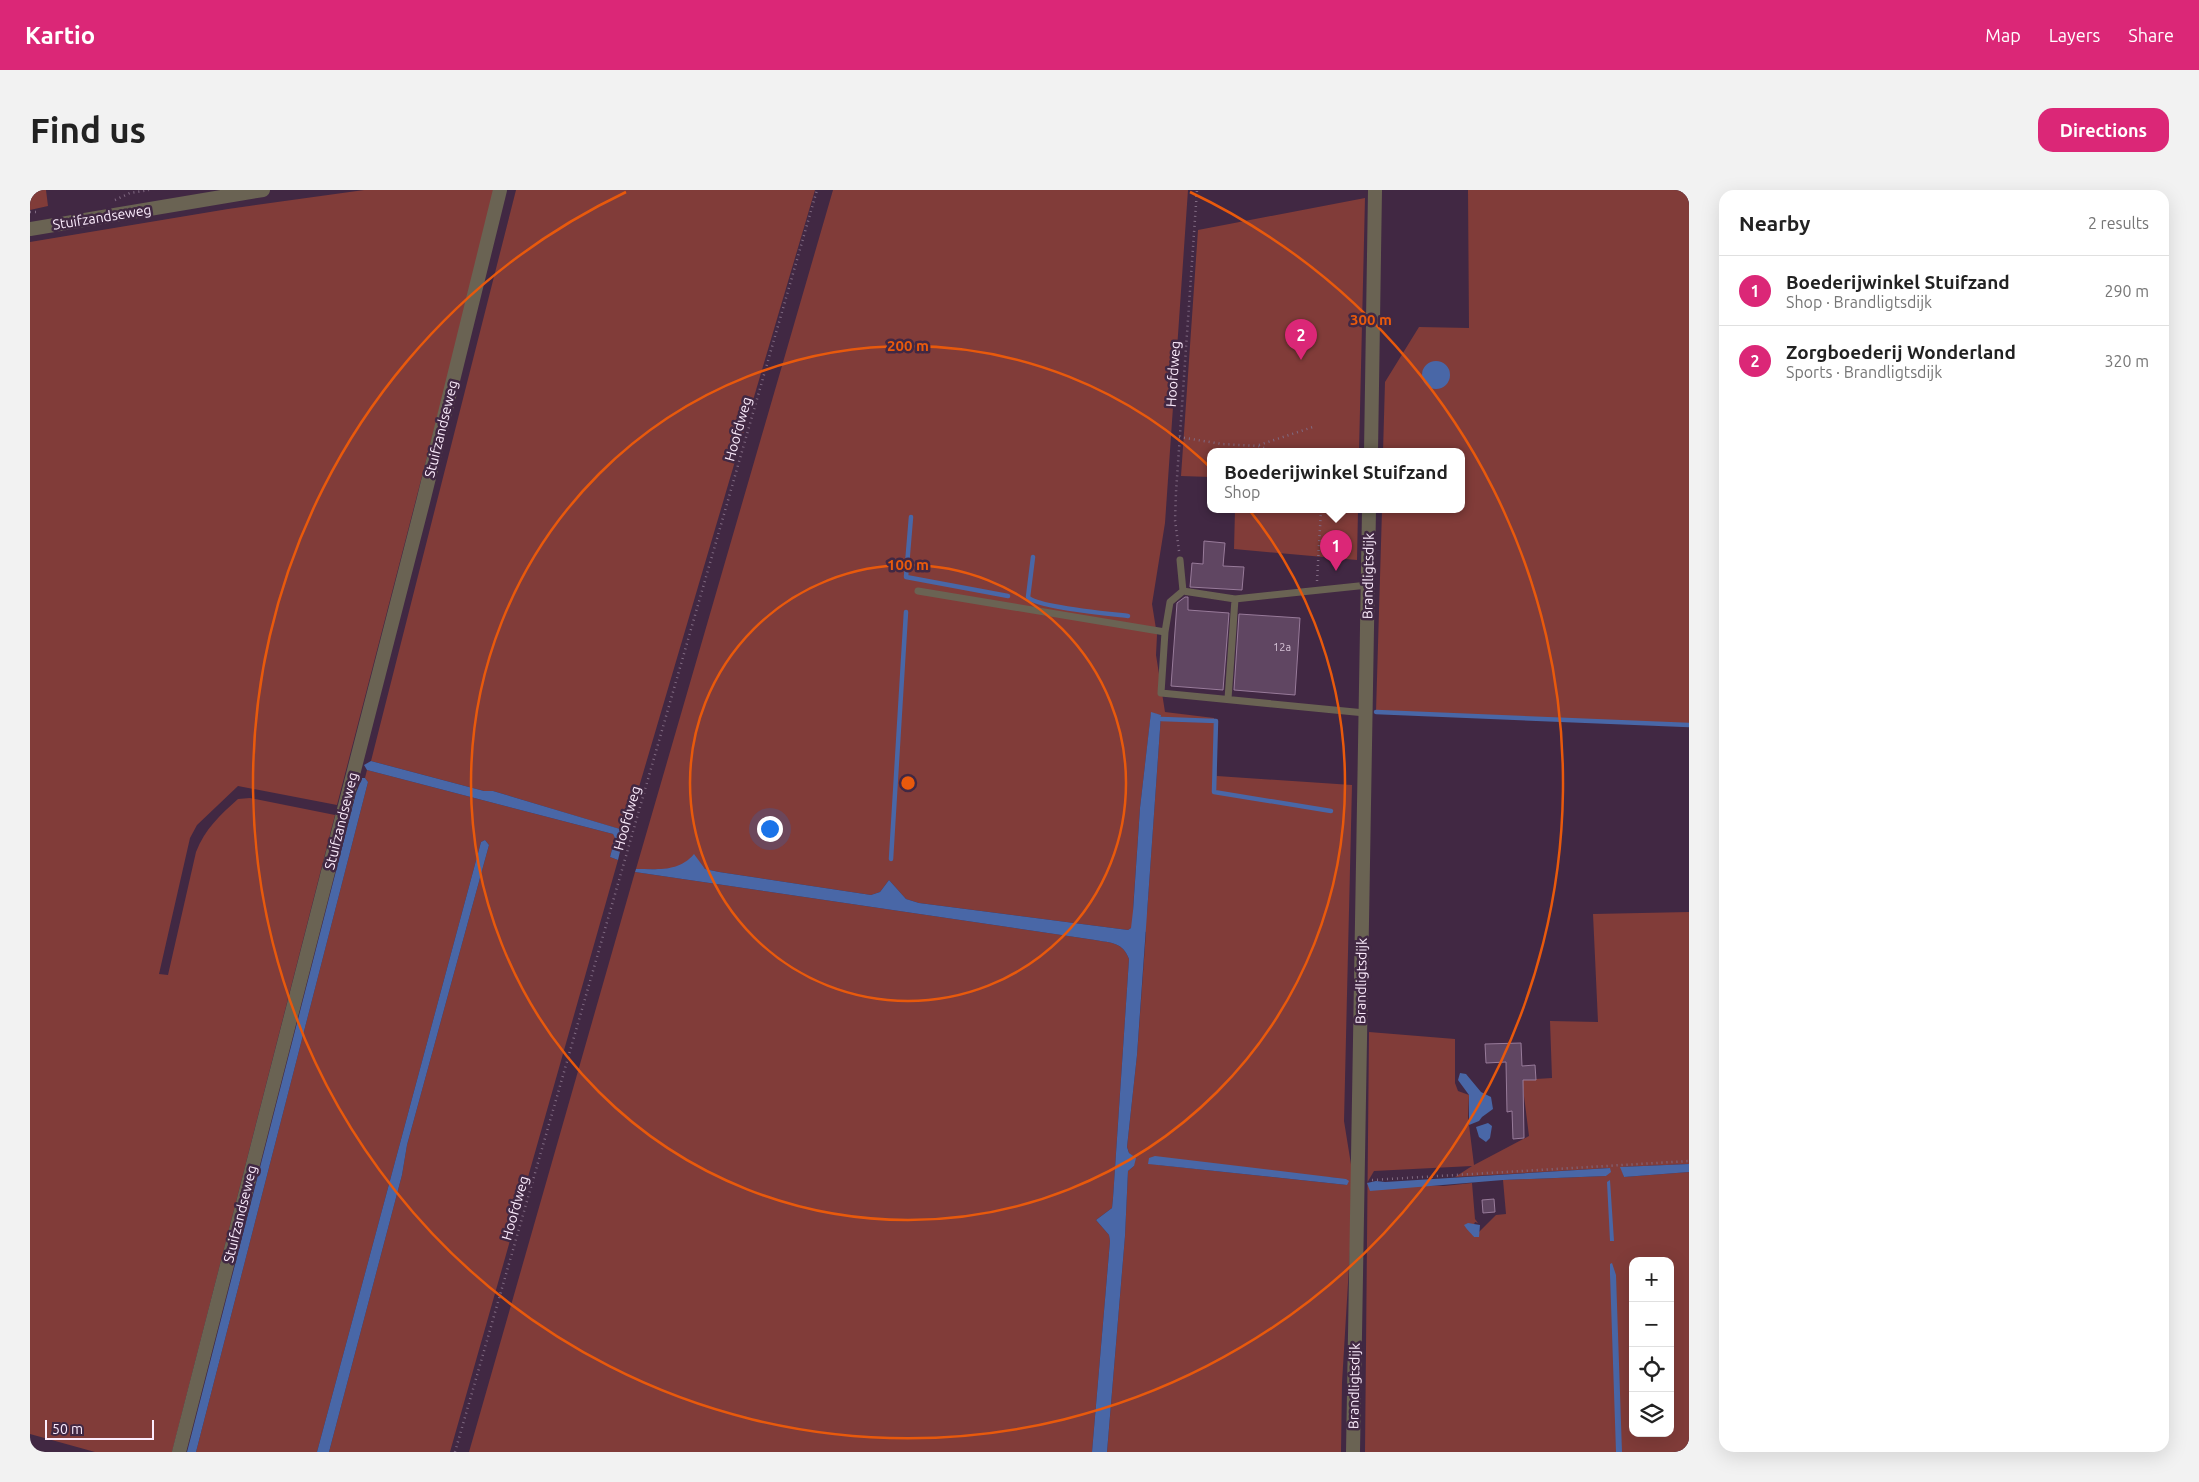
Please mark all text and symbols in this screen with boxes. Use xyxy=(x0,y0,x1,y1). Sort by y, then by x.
text: Kartio xyxy=(25,22,95,49)
text: Map xyxy=(1985,25,2021,45)
text: Layers xyxy=(2049,25,2100,45)
text: Share xyxy=(2128,25,2174,45)
button: Directions xyxy=(2038,108,2169,152)
text: Find us xyxy=(30,110,146,150)
street label: Stuifzandseweg xyxy=(51,201,153,233)
text: Nearby xyxy=(1739,211,1810,235)
text: 2 results xyxy=(2088,214,2149,232)
text: Boederijwinkel Stuifzand xyxy=(1786,271,2010,293)
text: 1 xyxy=(1750,282,1760,300)
text: 290 m xyxy=(2104,282,2149,300)
text: Shop · Brandligtsdijk xyxy=(1786,293,1932,311)
text: 300 m xyxy=(1350,311,1392,328)
pin: 2 xyxy=(1285,319,1317,360)
text: 200 m xyxy=(887,337,929,354)
street label: Hoofdweg xyxy=(1163,340,1183,408)
text: Zorgboederij Wonderland xyxy=(1786,341,2016,363)
text: 2 xyxy=(1750,352,1760,370)
text: 320 m xyxy=(2104,352,2149,370)
text: Sports · Brandligtsdijk xyxy=(1786,363,1942,381)
street label: Stuifzandseweg xyxy=(421,379,461,479)
street label: Hoofdweg xyxy=(721,395,755,463)
popup xyxy=(1207,448,1465,513)
text: Boederijwinkel Stuifzand xyxy=(1224,461,1448,483)
text: Shop xyxy=(1224,483,1260,501)
pin: 1 xyxy=(1320,530,1352,571)
street label: Brandligtsdijk xyxy=(1359,533,1377,619)
text: 100 m xyxy=(887,556,929,573)
house number: 12a xyxy=(1273,641,1291,653)
street label: Stuifzandseweg xyxy=(321,771,361,871)
centre of rings xyxy=(899,774,917,792)
street label: Hoofdweg xyxy=(610,784,644,852)
your location xyxy=(757,816,783,842)
street label: Brandligtsdijk xyxy=(1352,938,1370,1024)
street label: Stuifzandseweg xyxy=(220,1164,260,1264)
street label: Hoofdweg xyxy=(498,1174,532,1242)
map controls xyxy=(1629,1257,1674,1437)
button: + xyxy=(1629,1257,1674,1302)
button: − xyxy=(1629,1302,1674,1347)
street label: Brandligtsdijk xyxy=(1345,1343,1363,1429)
button: locate xyxy=(1629,1347,1674,1392)
button: layers xyxy=(1629,1392,1674,1437)
scale bar xyxy=(45,1417,154,1440)
text: 50 m xyxy=(52,1421,83,1437)

